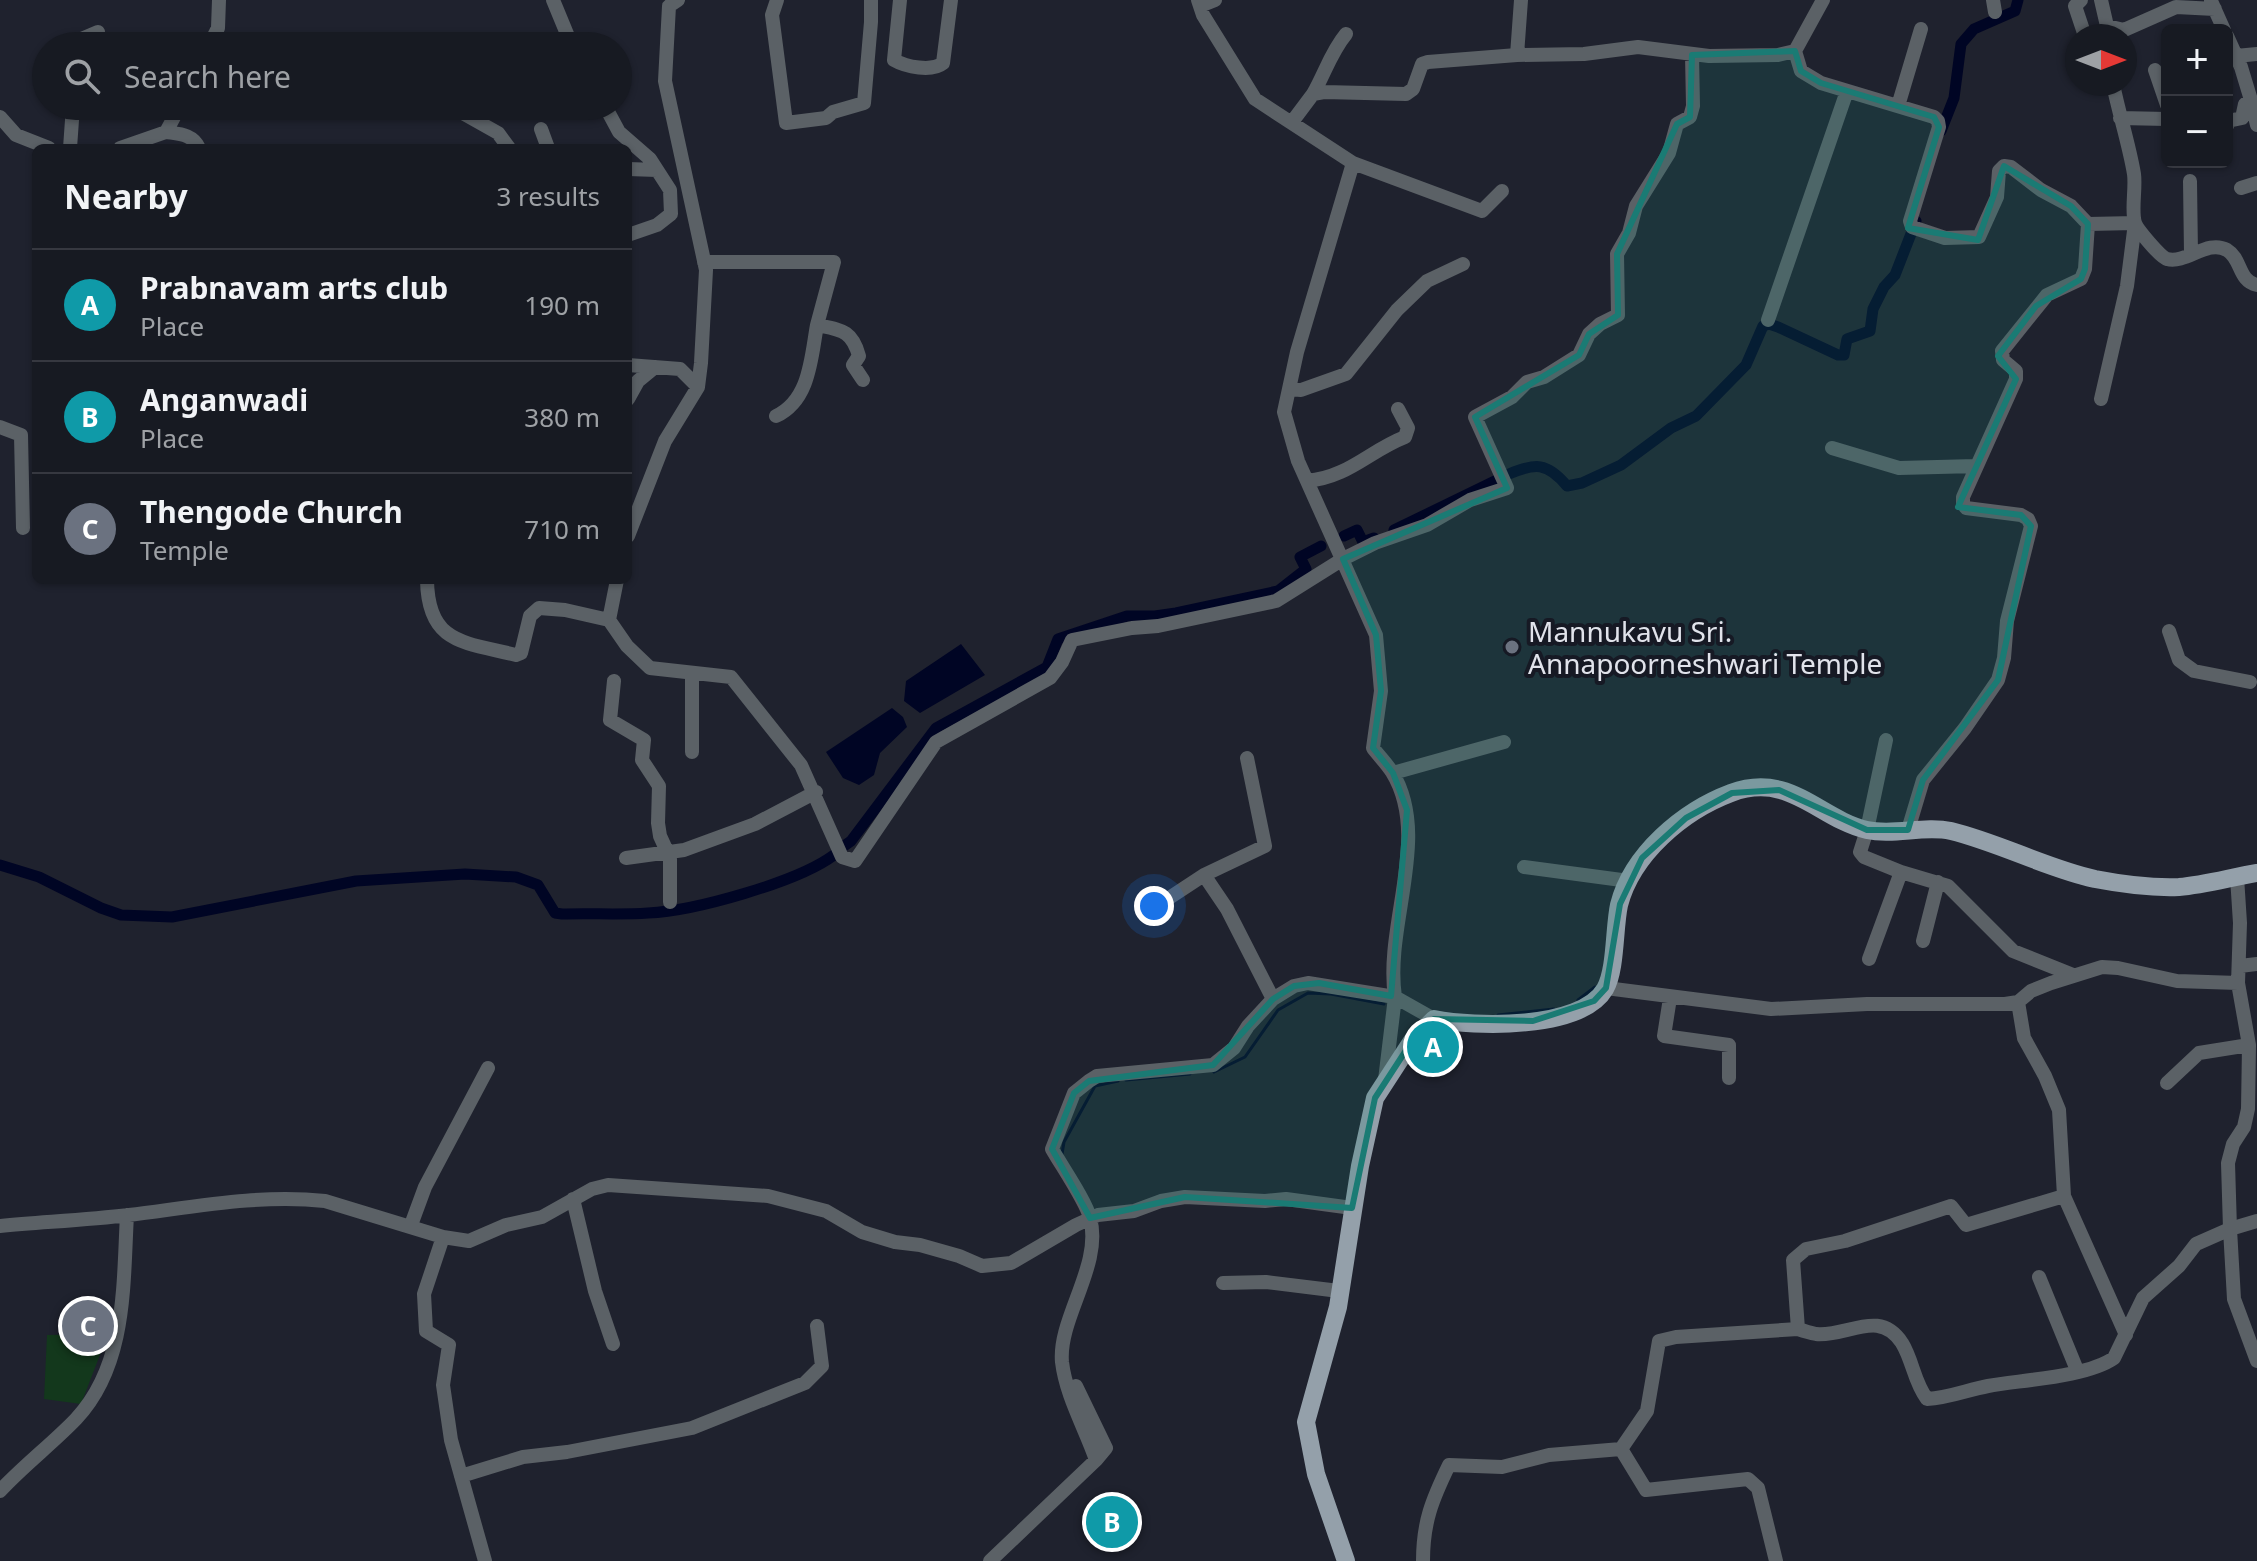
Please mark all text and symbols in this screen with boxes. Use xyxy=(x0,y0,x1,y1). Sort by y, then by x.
north arrow xyxy=(2065,24,2137,96)
map controls xyxy=(2161,24,2233,168)
button: + xyxy=(2161,24,2233,96)
search box xyxy=(32,32,632,120)
icon: search xyxy=(60,54,104,98)
text: Search here xyxy=(124,56,291,97)
button: − xyxy=(2161,96,2233,168)
text: Nearby xyxy=(64,173,188,219)
text: 3 results xyxy=(496,178,600,214)
text: Prabnavam arts club xyxy=(140,267,448,308)
text: A xyxy=(81,287,99,323)
text: 190 m xyxy=(524,287,600,323)
text: Place xyxy=(140,308,204,344)
text: Anganwadi xyxy=(140,379,308,420)
text: B xyxy=(81,399,99,435)
text: 380 m xyxy=(524,399,600,435)
text: Place xyxy=(140,420,204,456)
text: Thengode Church xyxy=(140,491,403,532)
text: C xyxy=(82,511,98,547)
text: 710 m xyxy=(524,511,600,547)
text: Temple xyxy=(140,532,229,568)
place label: Mannukavu Sri. Annapoorneshwari Temple xyxy=(1528,612,1882,682)
marker: Mannukavu Sri. Annapoorneshwari Temple xyxy=(1503,638,1521,656)
your location xyxy=(1134,886,1174,926)
pin: A xyxy=(1407,1017,1459,1077)
pin: C xyxy=(62,1296,114,1356)
pin: B xyxy=(1086,1492,1138,1552)

